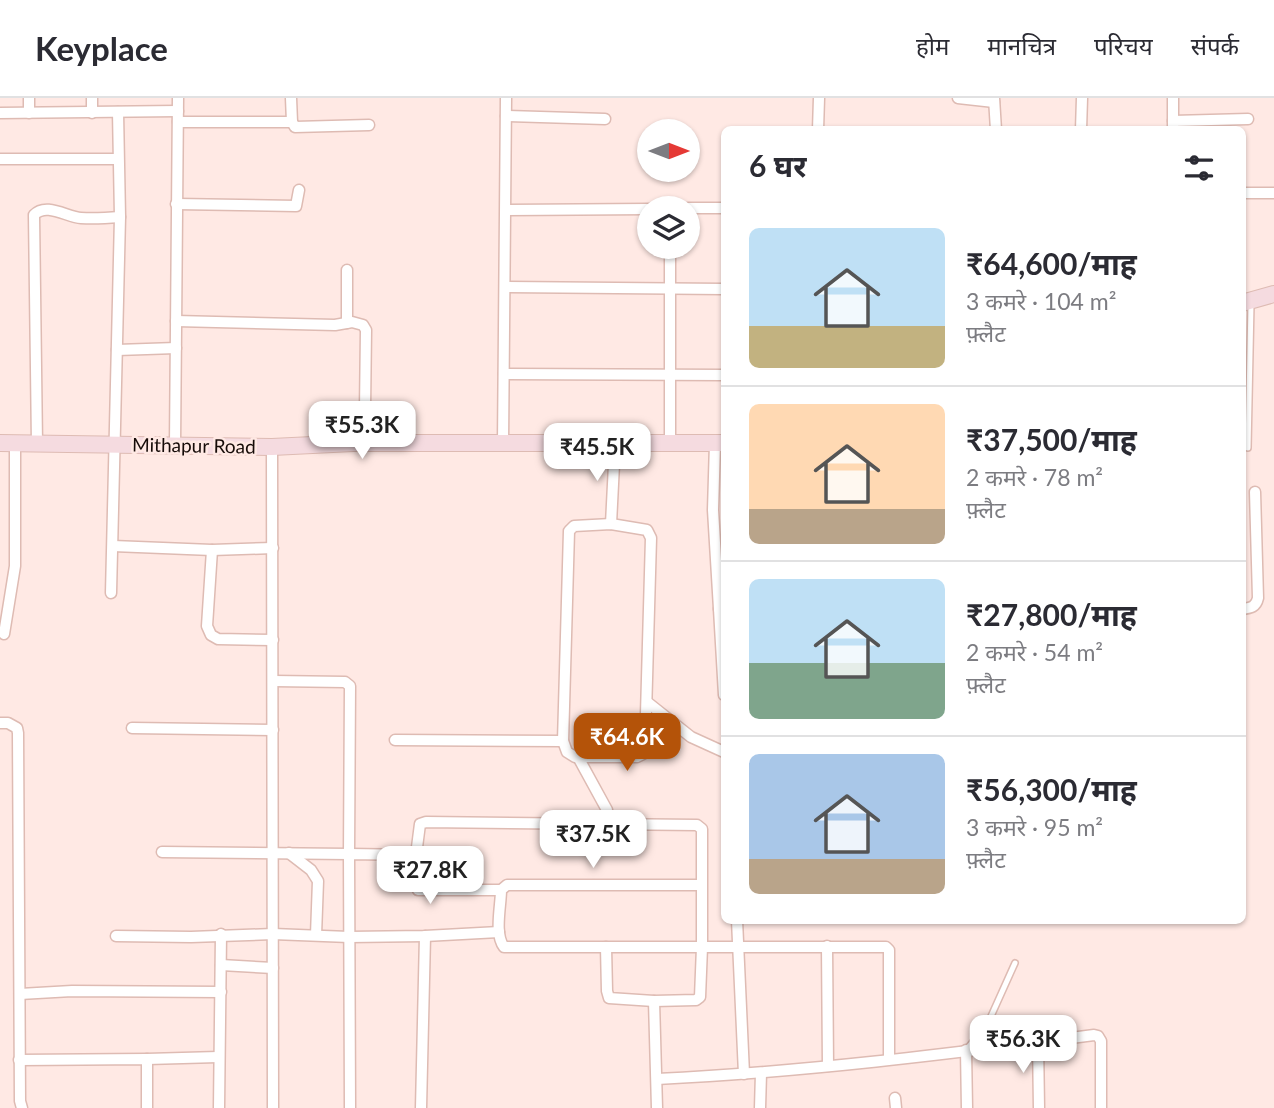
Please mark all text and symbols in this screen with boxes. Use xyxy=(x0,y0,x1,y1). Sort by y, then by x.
text: Keyplace xyxy=(35,28,168,68)
text: होम xyxy=(916,31,949,60)
text: मानचित्र xyxy=(987,31,1056,60)
text: परिचय xyxy=(1094,31,1153,60)
text: संपर्क xyxy=(1191,31,1239,60)
north arrow xyxy=(637,119,700,182)
map controls xyxy=(637,119,700,259)
text: 6 घर xyxy=(749,147,806,183)
icon: filters xyxy=(1180,149,1218,187)
button: layers xyxy=(637,196,700,259)
text: ₹64,600/माह xyxy=(966,245,1137,281)
icon: home xyxy=(805,256,889,340)
text: 3 कमरे · 104 m² xyxy=(966,287,1116,315)
text: फ़्लैट xyxy=(966,319,1006,347)
pin: ₹55.3K xyxy=(305,402,419,461)
text: ₹55.3K xyxy=(325,410,399,438)
text: ₹37,500/माह xyxy=(966,421,1137,457)
pin: ₹45.5K xyxy=(540,424,654,483)
street label: Mithapur Road xyxy=(132,432,256,458)
text: ₹45.5K xyxy=(560,432,634,460)
icon: home xyxy=(805,432,889,516)
text: 2 कमरे · 78 m² xyxy=(966,463,1103,491)
text: फ़्लैट xyxy=(966,495,1006,523)
text: ₹27,800/माह xyxy=(966,596,1137,632)
icon: home xyxy=(805,607,889,691)
text: 2 कमरे · 54 m² xyxy=(966,638,1103,666)
text: फ़्लैट xyxy=(966,670,1006,698)
pin: ₹64.6K xyxy=(570,714,684,773)
text: ₹64.6K xyxy=(590,722,664,750)
text: ₹56,300/माह xyxy=(966,771,1137,807)
icon: home xyxy=(805,782,889,866)
pin: ₹37.5K xyxy=(536,810,650,870)
text: 3 कमरे · 95 m² xyxy=(966,813,1103,841)
text: ₹37.5K xyxy=(556,819,630,847)
text: फ़्लैट xyxy=(966,845,1006,873)
pin: ₹27.8K xyxy=(373,846,487,906)
text: ₹27.8K xyxy=(393,855,467,883)
pin: ₹56.3K xyxy=(966,1016,1080,1075)
text: ₹56.3K xyxy=(986,1024,1060,1052)

